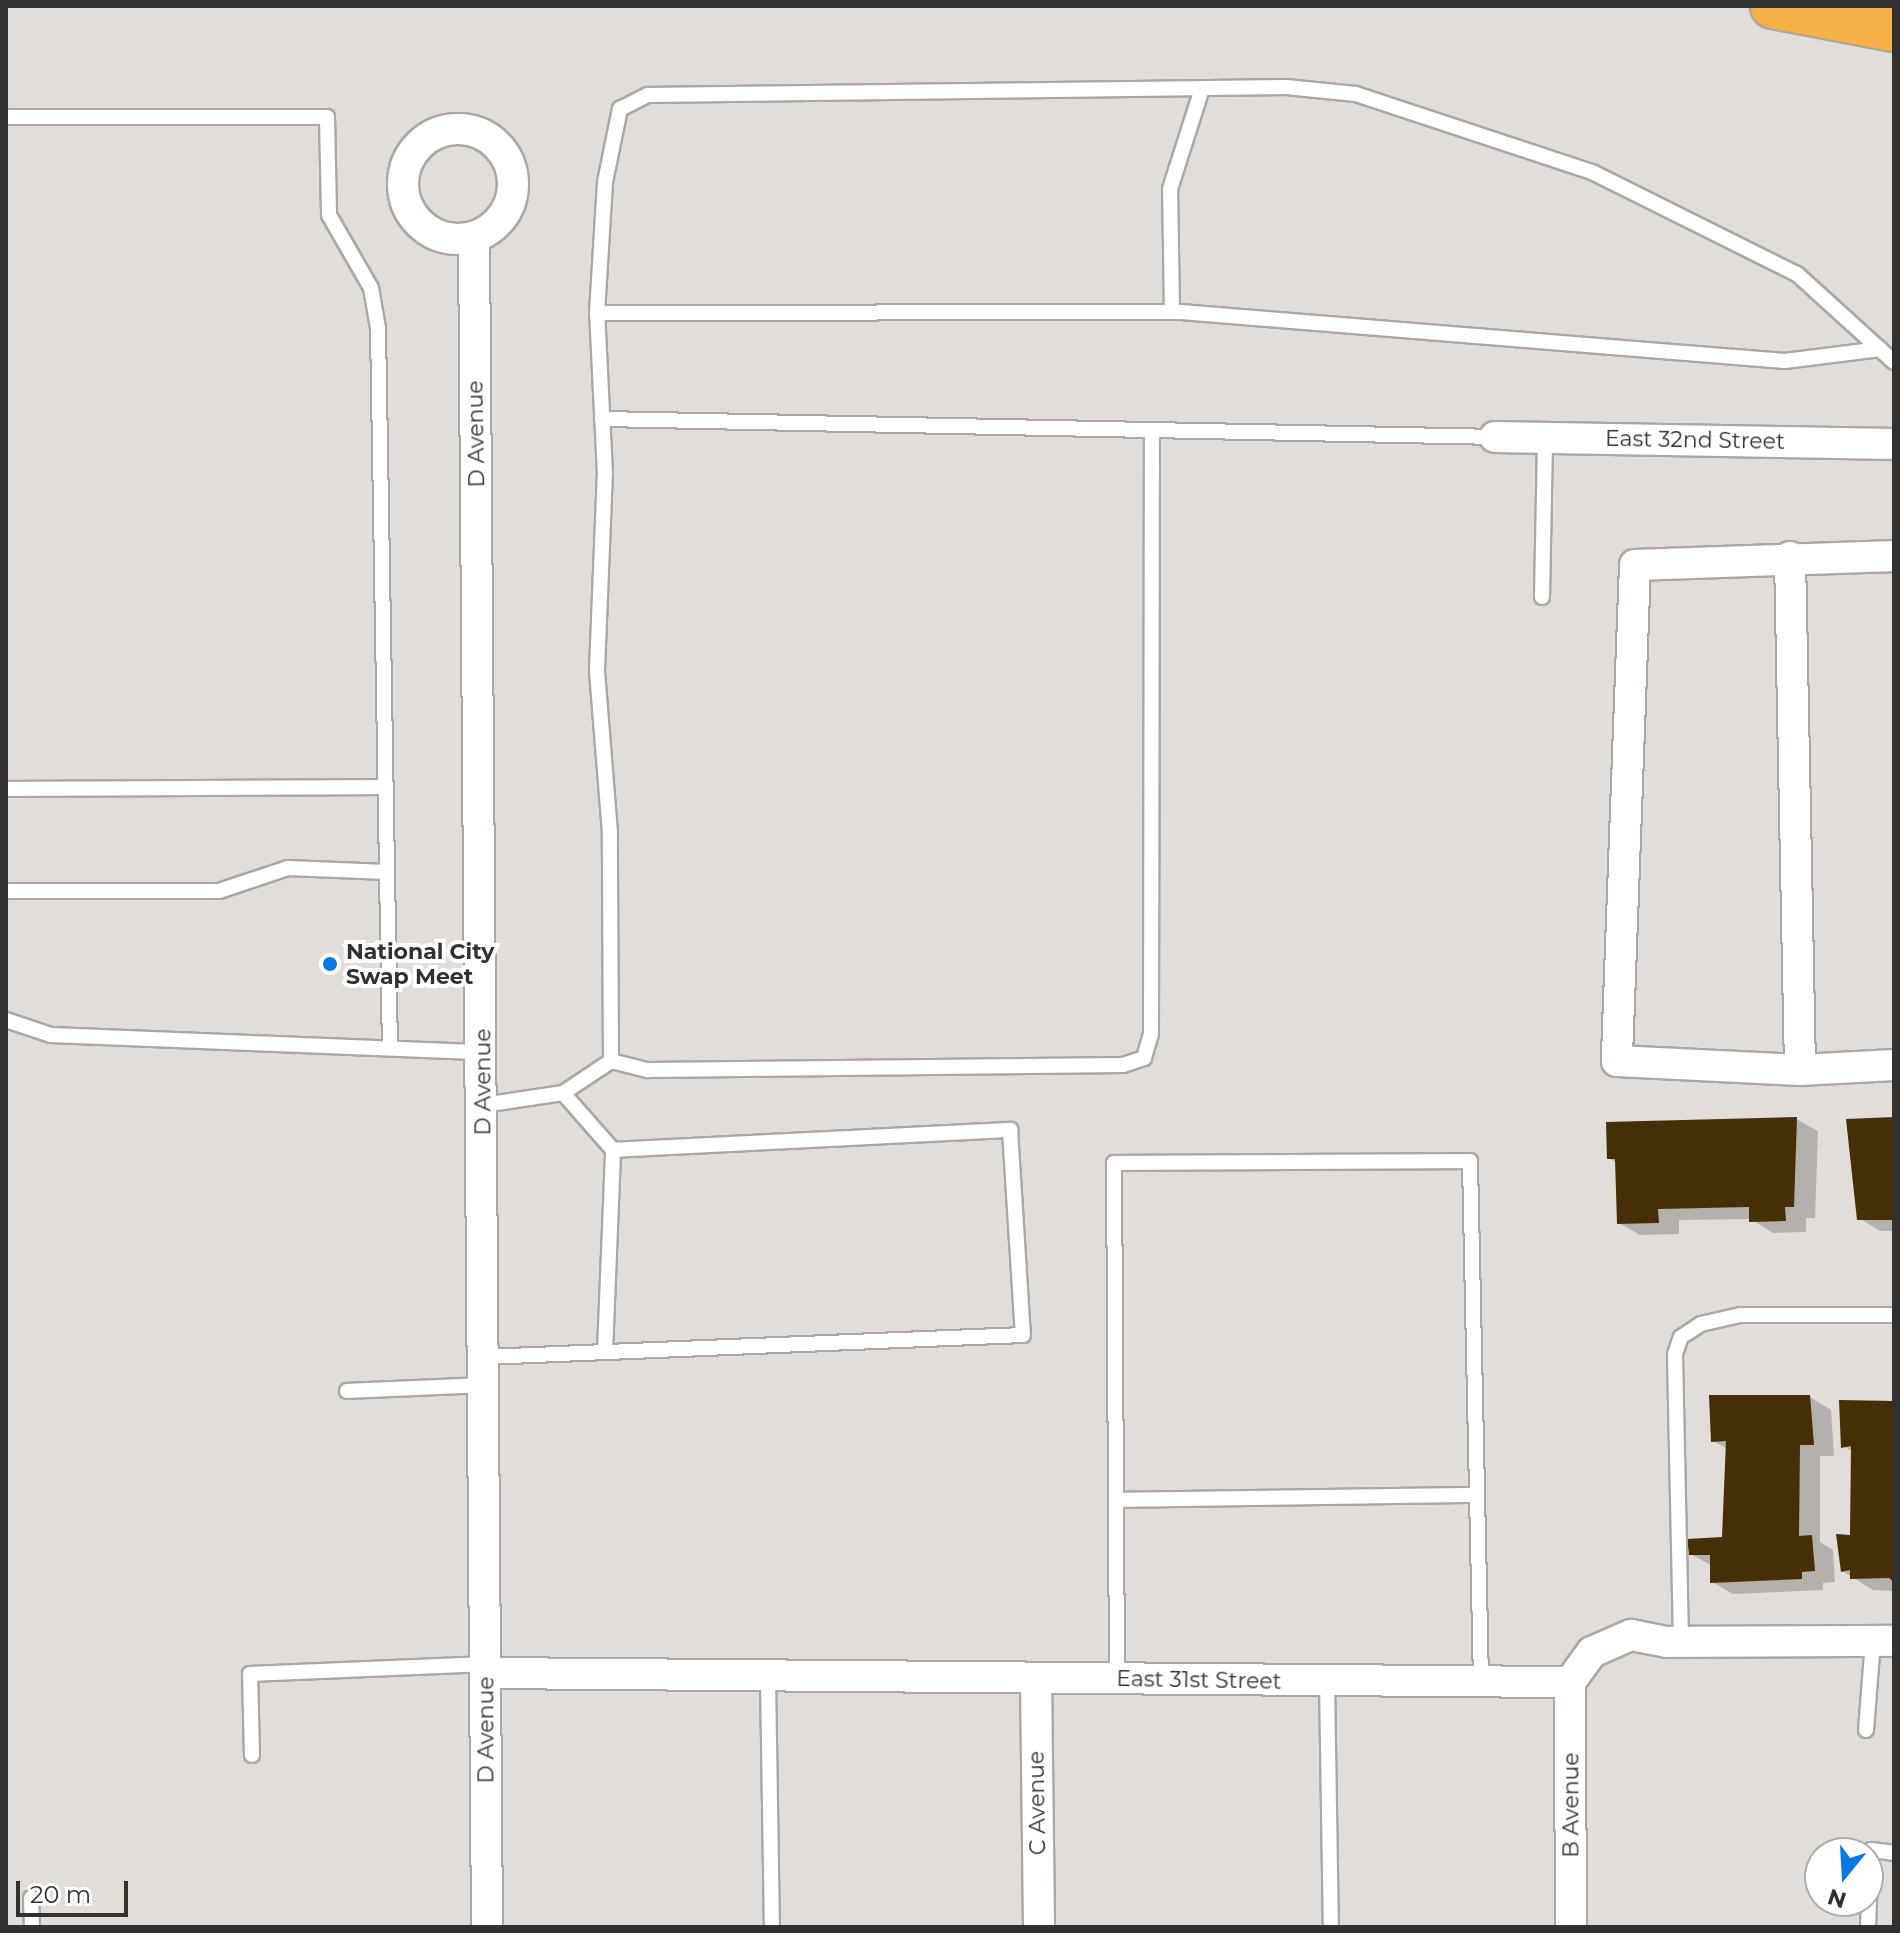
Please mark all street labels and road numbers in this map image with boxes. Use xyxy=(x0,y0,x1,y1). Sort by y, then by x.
street label: D Avenue xyxy=(462,380,490,488)
street label: East 32nd Street xyxy=(1605,425,1785,455)
street label: D Avenue xyxy=(470,1029,496,1135)
street label: East 31st Street xyxy=(1116,1665,1282,1695)
street label: D Avenue xyxy=(473,1677,499,1783)
street label: C Avenue xyxy=(1023,1751,1051,1855)
street label: B Avenue xyxy=(1558,1752,1584,1858)

